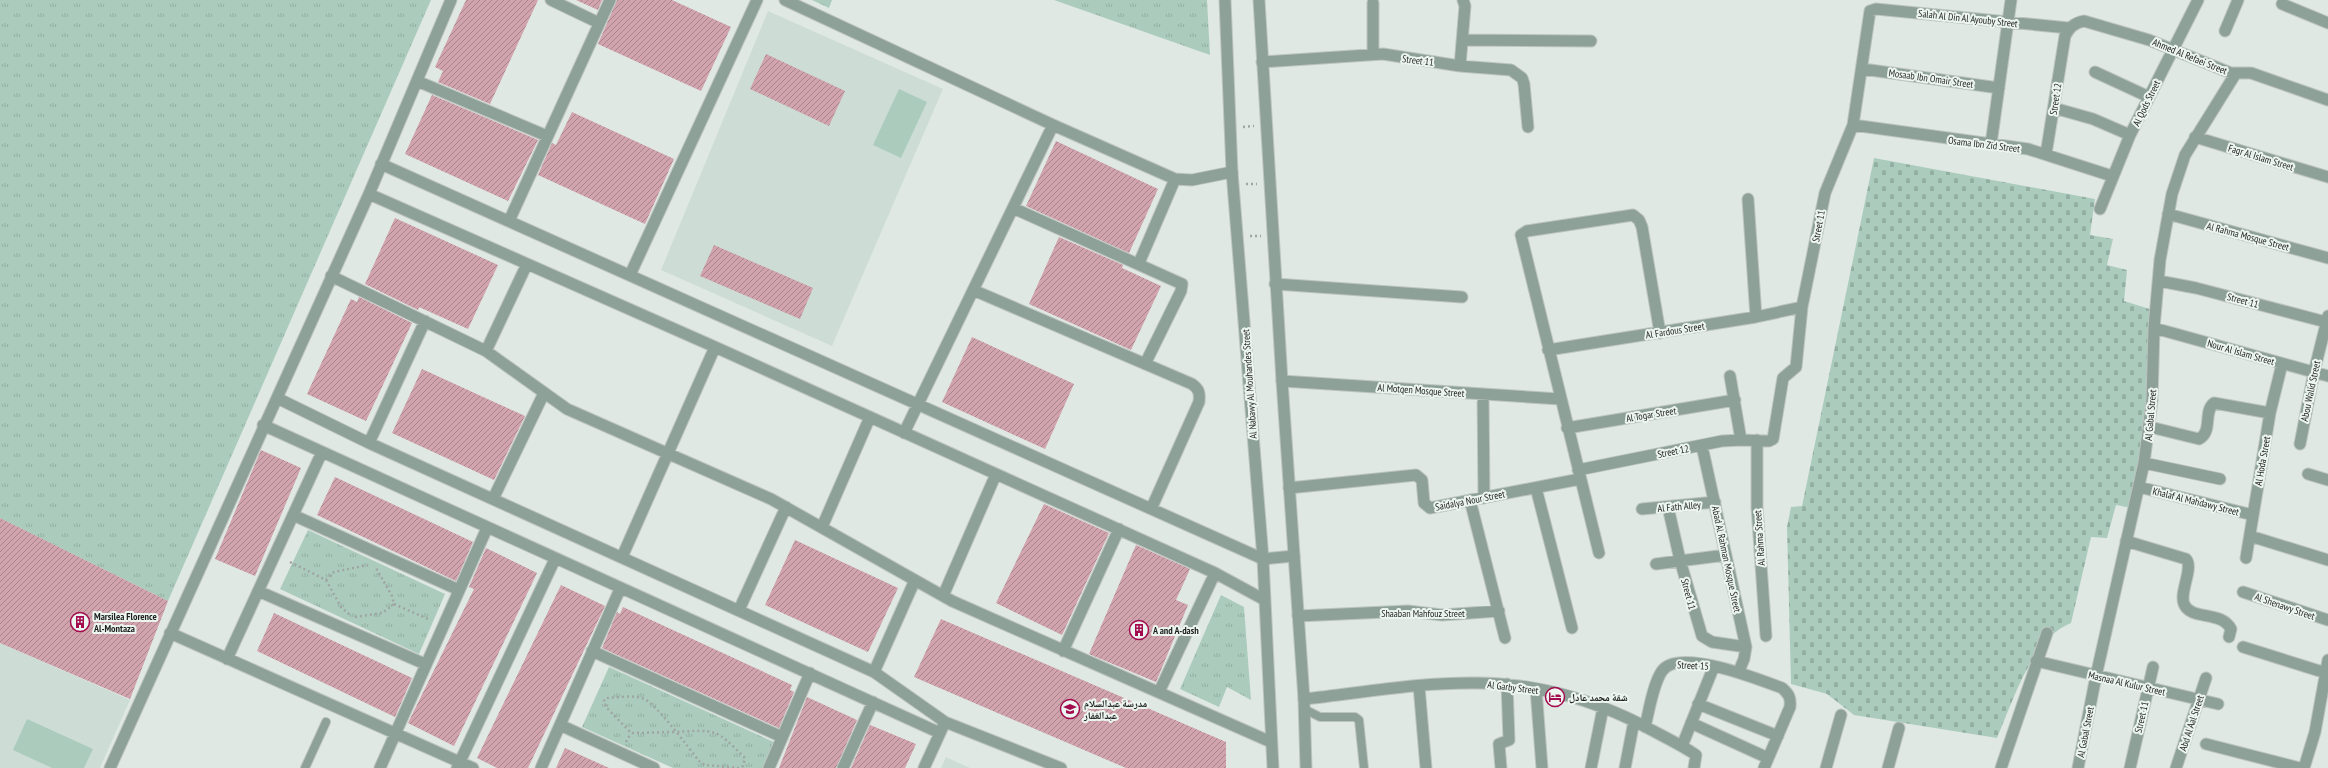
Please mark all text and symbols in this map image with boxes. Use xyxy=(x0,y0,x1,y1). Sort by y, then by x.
street label: Salah Al Din Al Ayouby Street xyxy=(1918,7,2019,30)
street label: Ahmed Al Refaei Street xyxy=(2151,36,2229,77)
street label: Street 11 xyxy=(1401,52,1435,69)
street label: Mosaab Ibn Omair Street xyxy=(1888,66,1974,91)
street label: Al Qods Street xyxy=(2130,78,2163,128)
street label: Street 12 xyxy=(2047,82,2064,116)
street label: Osama Ibn Zid Street xyxy=(1947,134,2021,155)
street label: Fagr Al Islam Street xyxy=(2227,141,2295,174)
street label: Street 11 xyxy=(1809,209,1828,243)
street label: Al Rahma Mosque Street xyxy=(2205,219,2291,254)
street label: Street 11 xyxy=(2226,290,2260,311)
street label: Al Fardous Street xyxy=(1645,319,1706,342)
street label: Al Nabawy Al Mouhandes Street xyxy=(1239,328,1260,439)
street label: Nour Al Islam Street xyxy=(2206,337,2276,368)
street label: Abou Walid Street xyxy=(2298,359,2323,423)
street label: Al Motqen Mosque Street xyxy=(1377,381,1465,400)
street label: Al Gabal Street xyxy=(2142,389,2159,441)
street label: Al Togar Street xyxy=(1625,404,1677,425)
street label: Al Hoda Street xyxy=(2252,435,2273,487)
street label: Street 12 xyxy=(1656,442,1690,461)
street label: Khalaf Al Mahdawy Street xyxy=(2151,484,2241,519)
street label: Saidalya Nour Street xyxy=(1434,487,1506,514)
street label: Al Fath Alley xyxy=(1657,498,1701,515)
street label: Abad Al Rahman Mosque Street xyxy=(1709,505,1744,614)
street label: Al Rahma Street xyxy=(1751,509,1768,566)
street label: Street 11 xyxy=(1678,577,1699,611)
street label: Al Shenawy Street xyxy=(2253,590,2317,623)
street label: Shaaban Mahfouz Street xyxy=(1381,607,1465,620)
place label: Marsilea Florence Al-Montaza xyxy=(93,610,157,635)
building icon: Marsilea Florence Al-Montaza xyxy=(69,611,91,633)
building icon: A and A-dash xyxy=(1128,619,1150,641)
place label: A and A-dash xyxy=(1152,624,1199,637)
street label: Street 15 xyxy=(1677,658,1709,673)
street label: Masnaa Al Kulur Street xyxy=(2087,668,2167,699)
street label: Al Garby Street xyxy=(1487,678,1539,697)
hotel icon: شقة محمد عادل xyxy=(1544,686,1566,708)
place label: شقة محمد عادل xyxy=(1569,691,1628,704)
street label: Abd Al Aal Street xyxy=(2176,693,2207,753)
place label: مدرسة عبدالسلام عبدالغفار xyxy=(1083,697,1148,722)
school or university icon: مدرسة عبدالسلام عبدالغفار xyxy=(1059,698,1081,720)
street label: Street 11 xyxy=(2132,700,2151,734)
street label: Al Gabal Street xyxy=(2074,705,2097,759)

